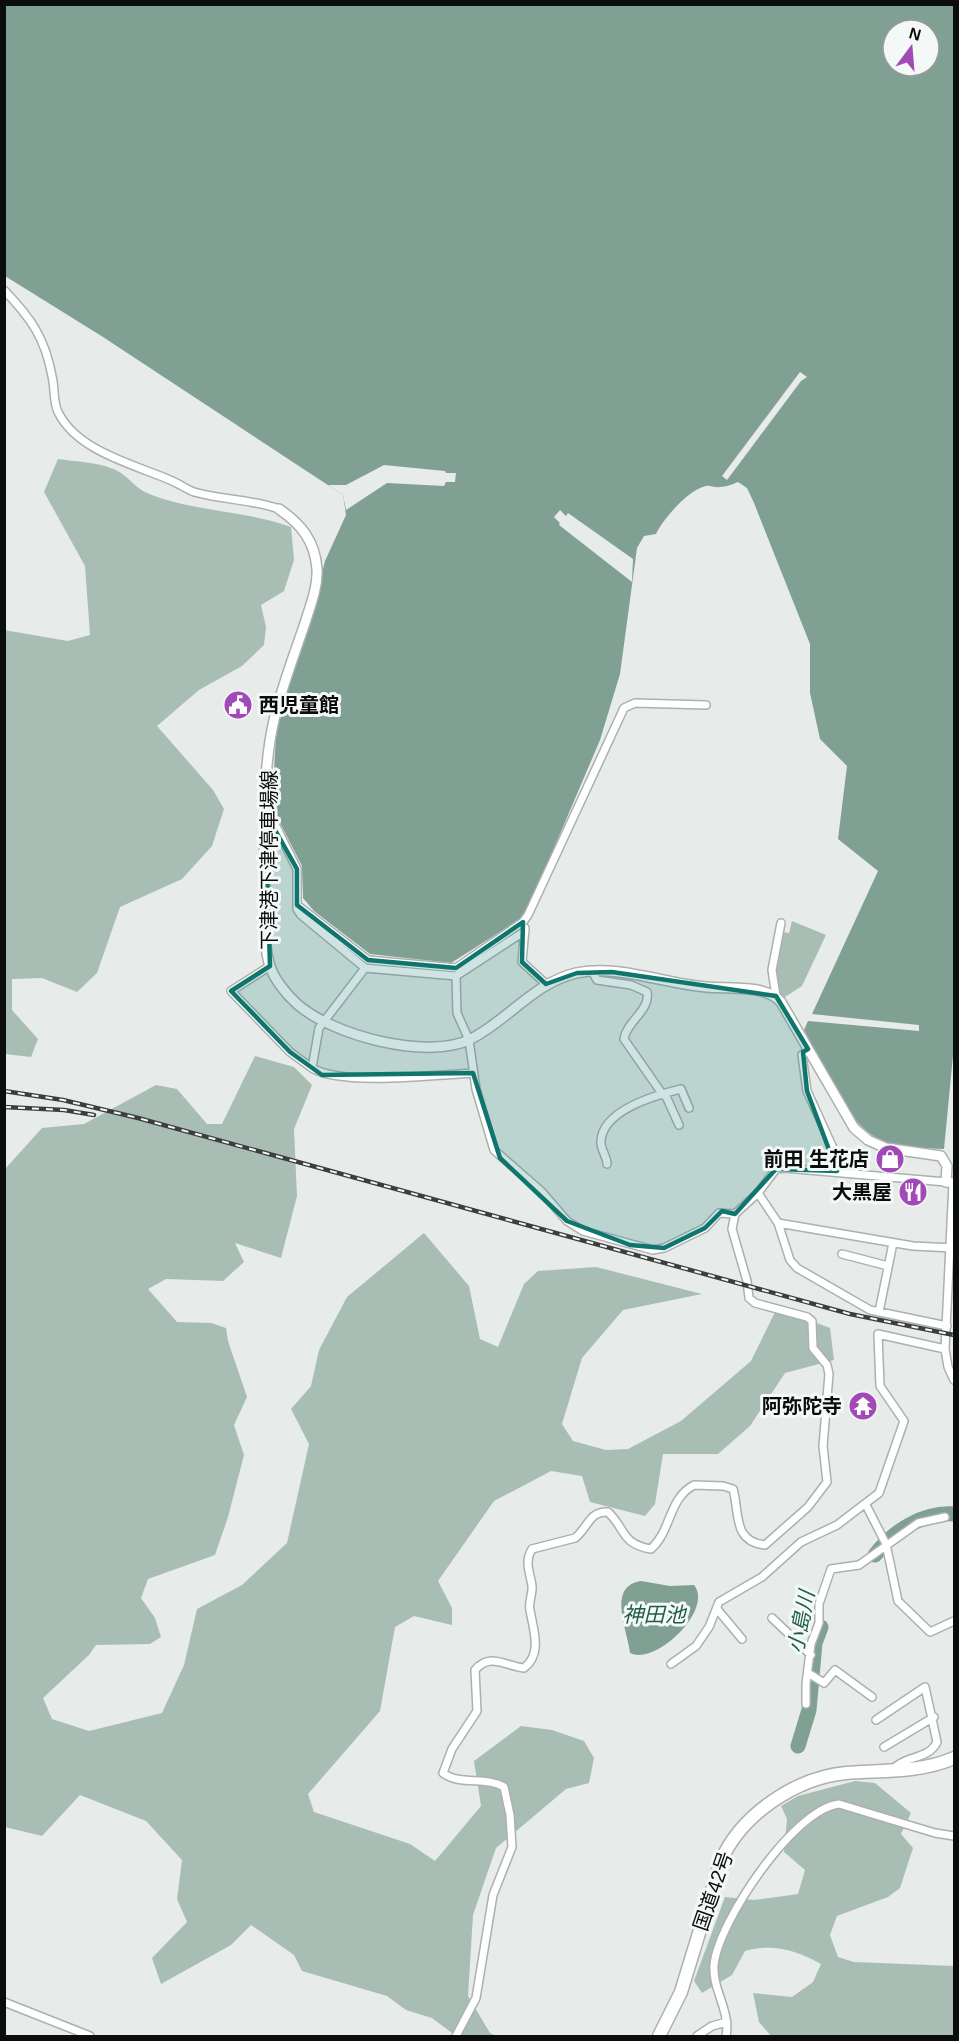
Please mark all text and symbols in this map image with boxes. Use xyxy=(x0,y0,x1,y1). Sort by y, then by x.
north arrow xyxy=(881,18,941,78)
text: N xyxy=(907,24,923,44)
public building icon: 西児童館 xyxy=(222,689,254,721)
place label: 西児童館 xyxy=(259,694,339,716)
street label: 下津港下津停車場線 xyxy=(258,770,280,950)
shop icon: 前田 生花店 xyxy=(874,1143,906,1175)
place label: 前田 生花店 xyxy=(763,1148,869,1170)
restaurant icon: 大黒屋 xyxy=(897,1176,929,1208)
place label: 大黒屋 xyxy=(832,1181,892,1203)
temple icon: 阿弥陀寺 xyxy=(847,1390,879,1422)
place label: 阿弥陀寺 xyxy=(762,1395,842,1417)
water label: 小島川 xyxy=(784,1587,819,1655)
water label: 神田池 xyxy=(623,1603,687,1626)
street label: 国道42号 xyxy=(689,1849,737,1933)

